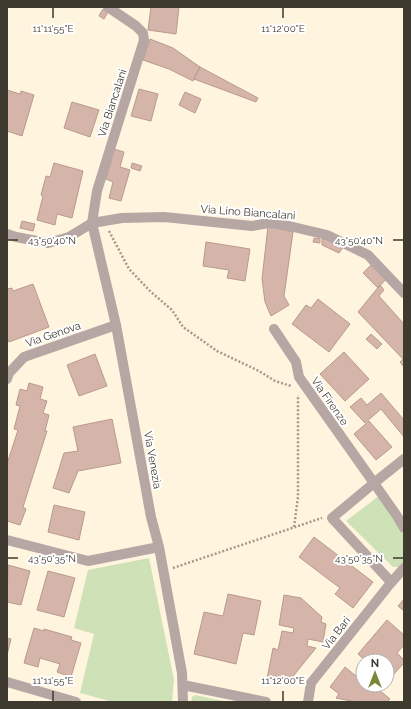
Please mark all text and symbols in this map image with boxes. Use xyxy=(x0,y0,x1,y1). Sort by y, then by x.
text: 11°11'55"E xyxy=(32,23,74,34)
text: 11°12'00"E xyxy=(261,23,305,34)
street label: Via Biancalani xyxy=(95,68,130,139)
street label: Via Lino Biancalani xyxy=(200,203,296,222)
text: 43°50'40"N xyxy=(28,235,76,246)
text: 43°50'40"N xyxy=(335,235,383,246)
street label: Via Genova xyxy=(24,319,82,350)
street label: Via Firenze xyxy=(308,375,351,428)
street label: Via Venezia xyxy=(141,430,164,490)
text: 43°50'35"N xyxy=(28,553,76,564)
text: 43°50'35"N xyxy=(335,553,383,564)
street label: Via Bari xyxy=(319,614,353,652)
north arrow xyxy=(355,653,395,693)
text: N xyxy=(371,657,379,670)
text: 11°11'55"E xyxy=(32,675,74,686)
text: 11°12'00"E xyxy=(261,675,305,686)

